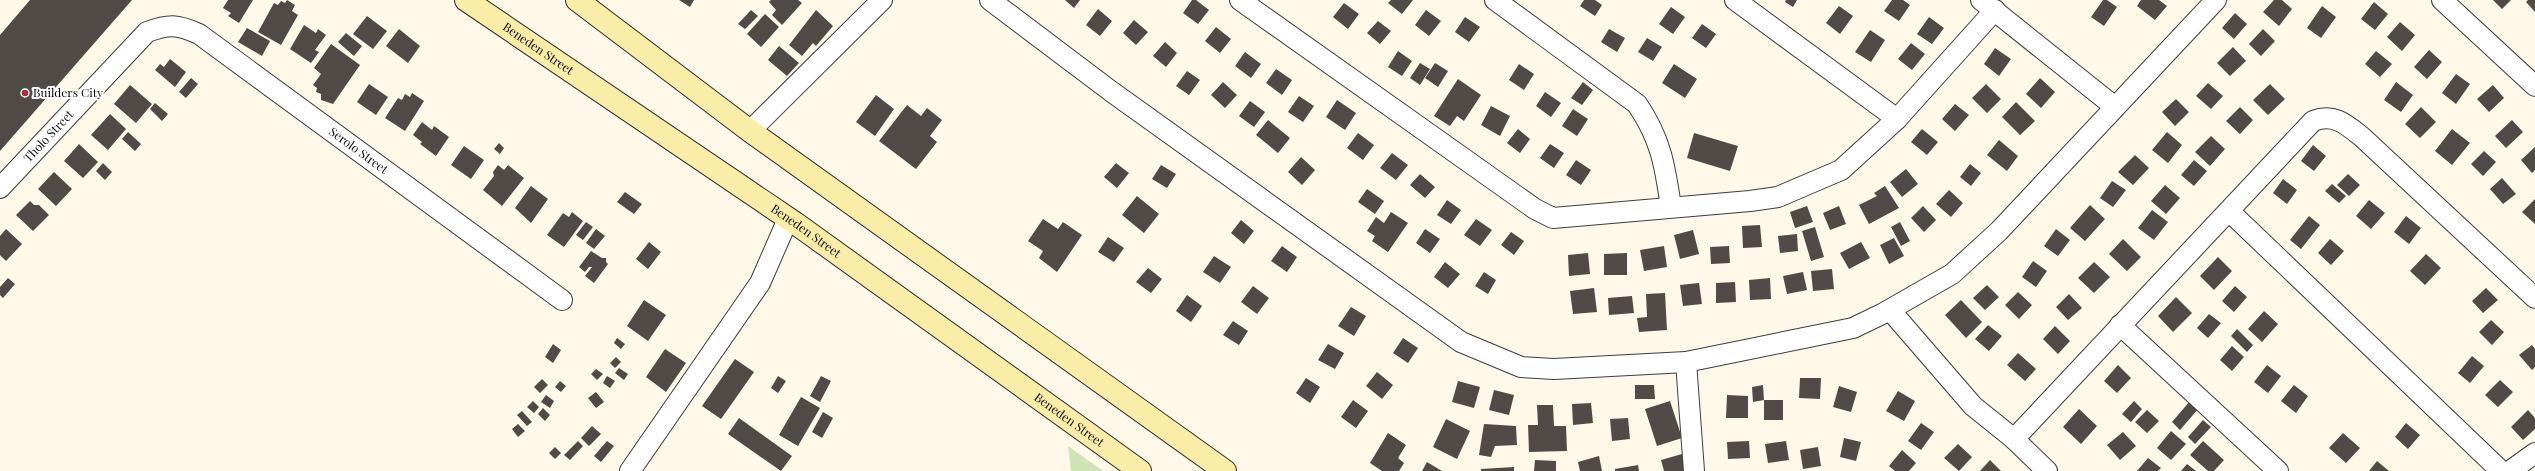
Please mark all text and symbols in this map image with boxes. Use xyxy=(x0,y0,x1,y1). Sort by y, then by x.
street label: Beneden Street xyxy=(500,18,578,78)
place label: Builders City xyxy=(33,84,103,100)
marker: Builders City xyxy=(20,88,30,98)
street label: Tholo Street xyxy=(19,106,77,165)
street label: Serolo Street xyxy=(326,123,392,177)
street label: Beneden Street xyxy=(768,200,845,261)
street label: Beneden Street xyxy=(1032,389,1108,450)

